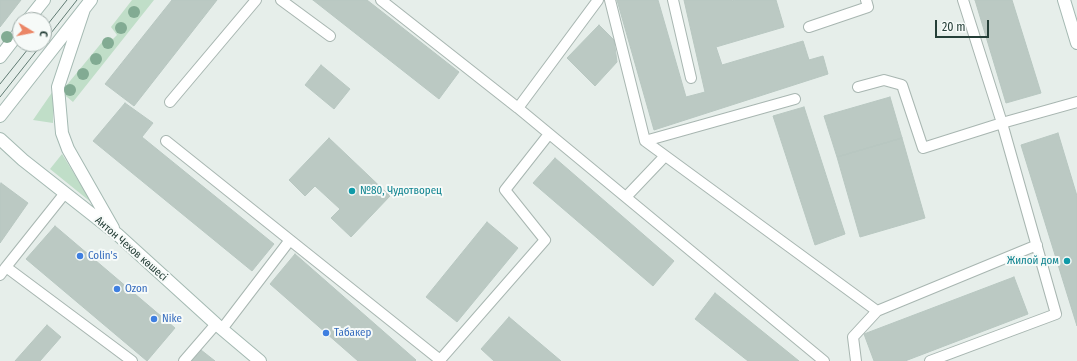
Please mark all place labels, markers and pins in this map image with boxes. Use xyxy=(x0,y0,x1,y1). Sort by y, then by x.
place label: №80, Чудотворец xyxy=(360,184,442,198)
marker: №80, Чудотворец xyxy=(347,186,357,196)
place label: Colin's xyxy=(88,249,117,263)
marker: Colin's xyxy=(75,251,85,261)
place label: Жилой дом xyxy=(1007,254,1059,268)
marker: Жилой дом xyxy=(1062,256,1072,266)
place label: Ozon xyxy=(125,282,148,296)
marker: Ozon xyxy=(112,284,122,294)
place label: Nike xyxy=(162,312,182,326)
marker: Nike xyxy=(149,314,159,324)
place label: Табакер xyxy=(334,326,371,340)
marker: Табакер xyxy=(321,328,331,338)

